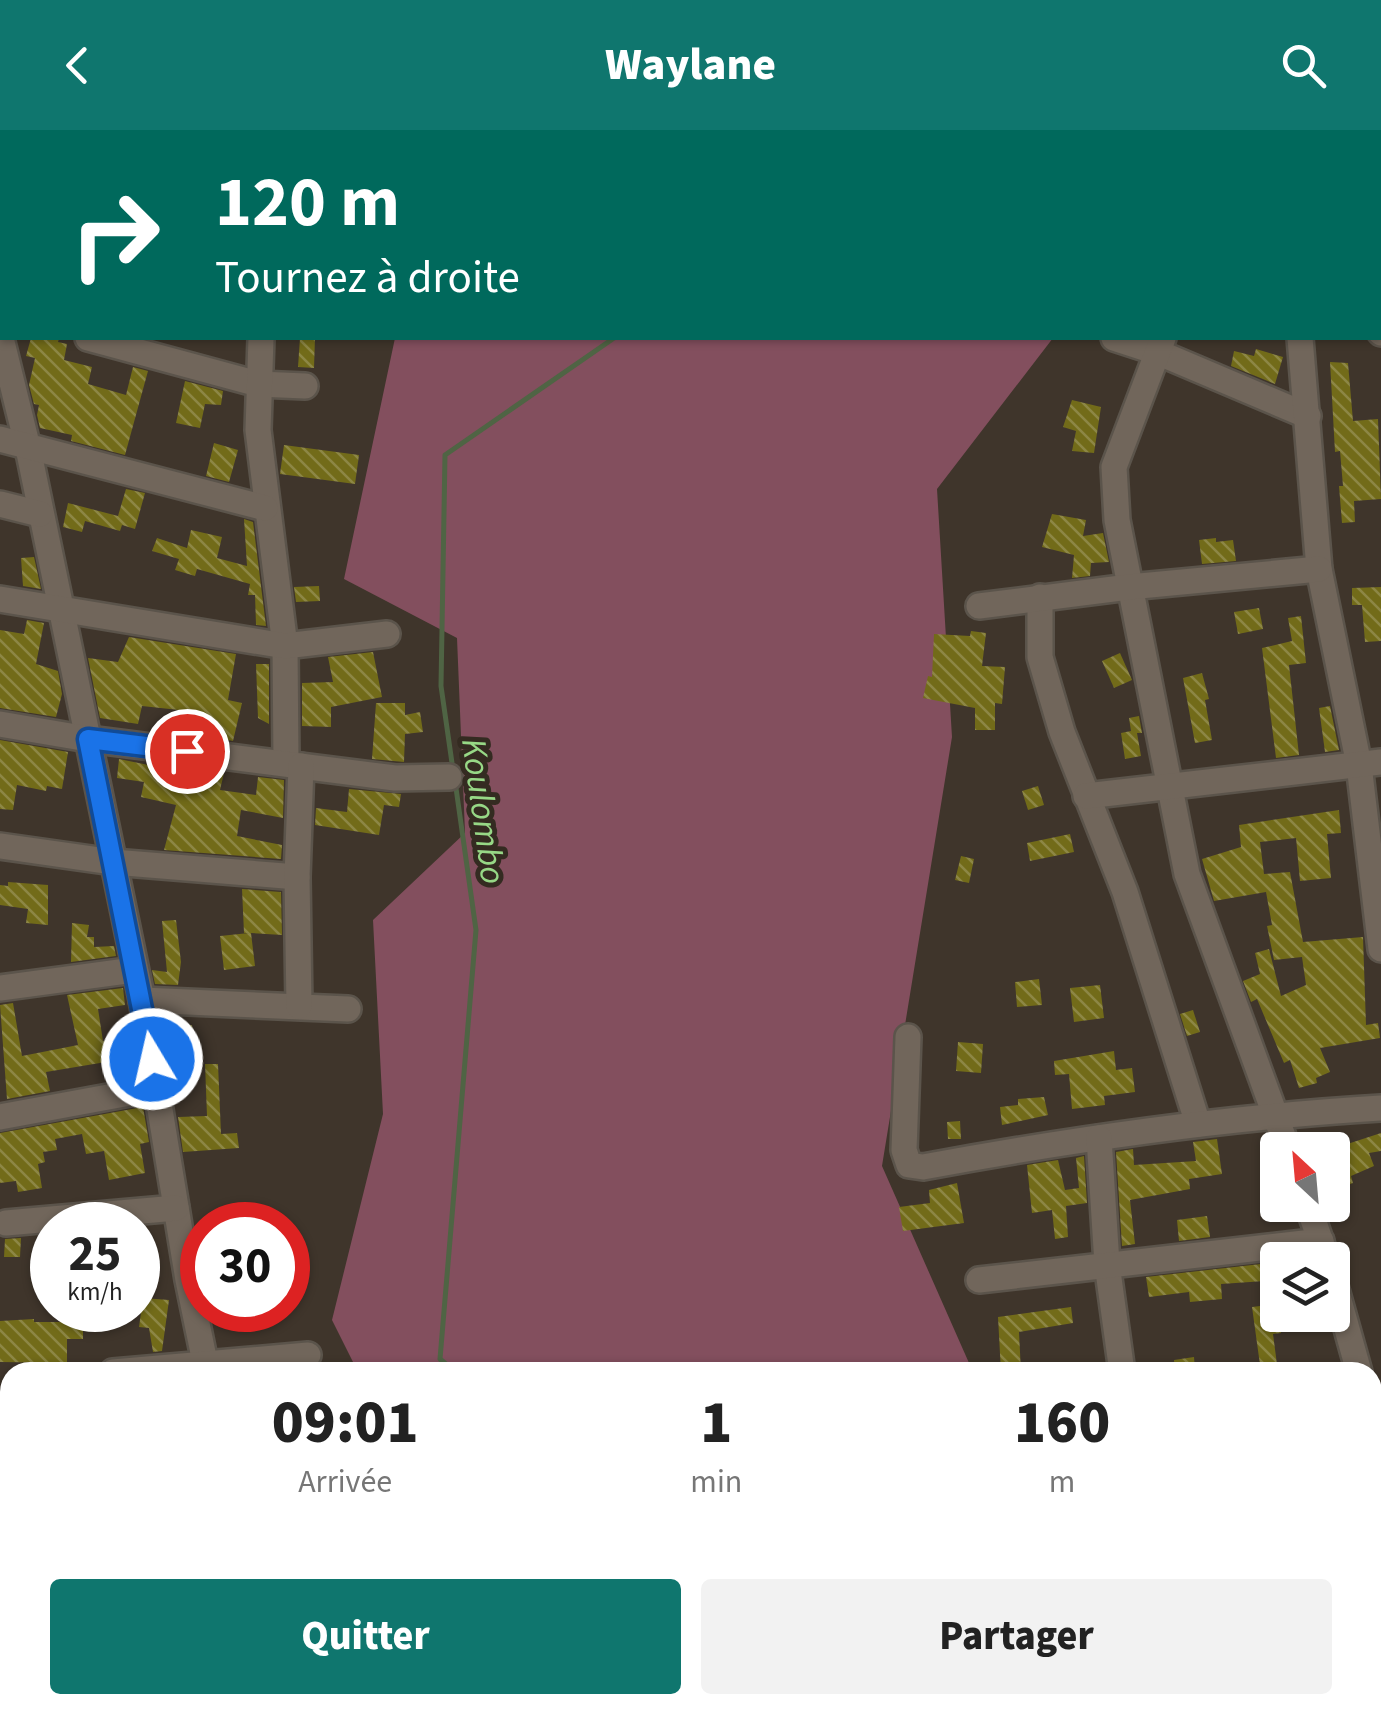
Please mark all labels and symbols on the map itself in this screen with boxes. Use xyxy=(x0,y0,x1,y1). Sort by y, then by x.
pin xyxy=(145,709,230,794)
water label: Koulombo xyxy=(448,735,518,887)
position arrow xyxy=(100,1007,204,1111)
north arrow xyxy=(1260,1132,1350,1222)
speed limit sign: 30 xyxy=(180,1202,310,1332)

